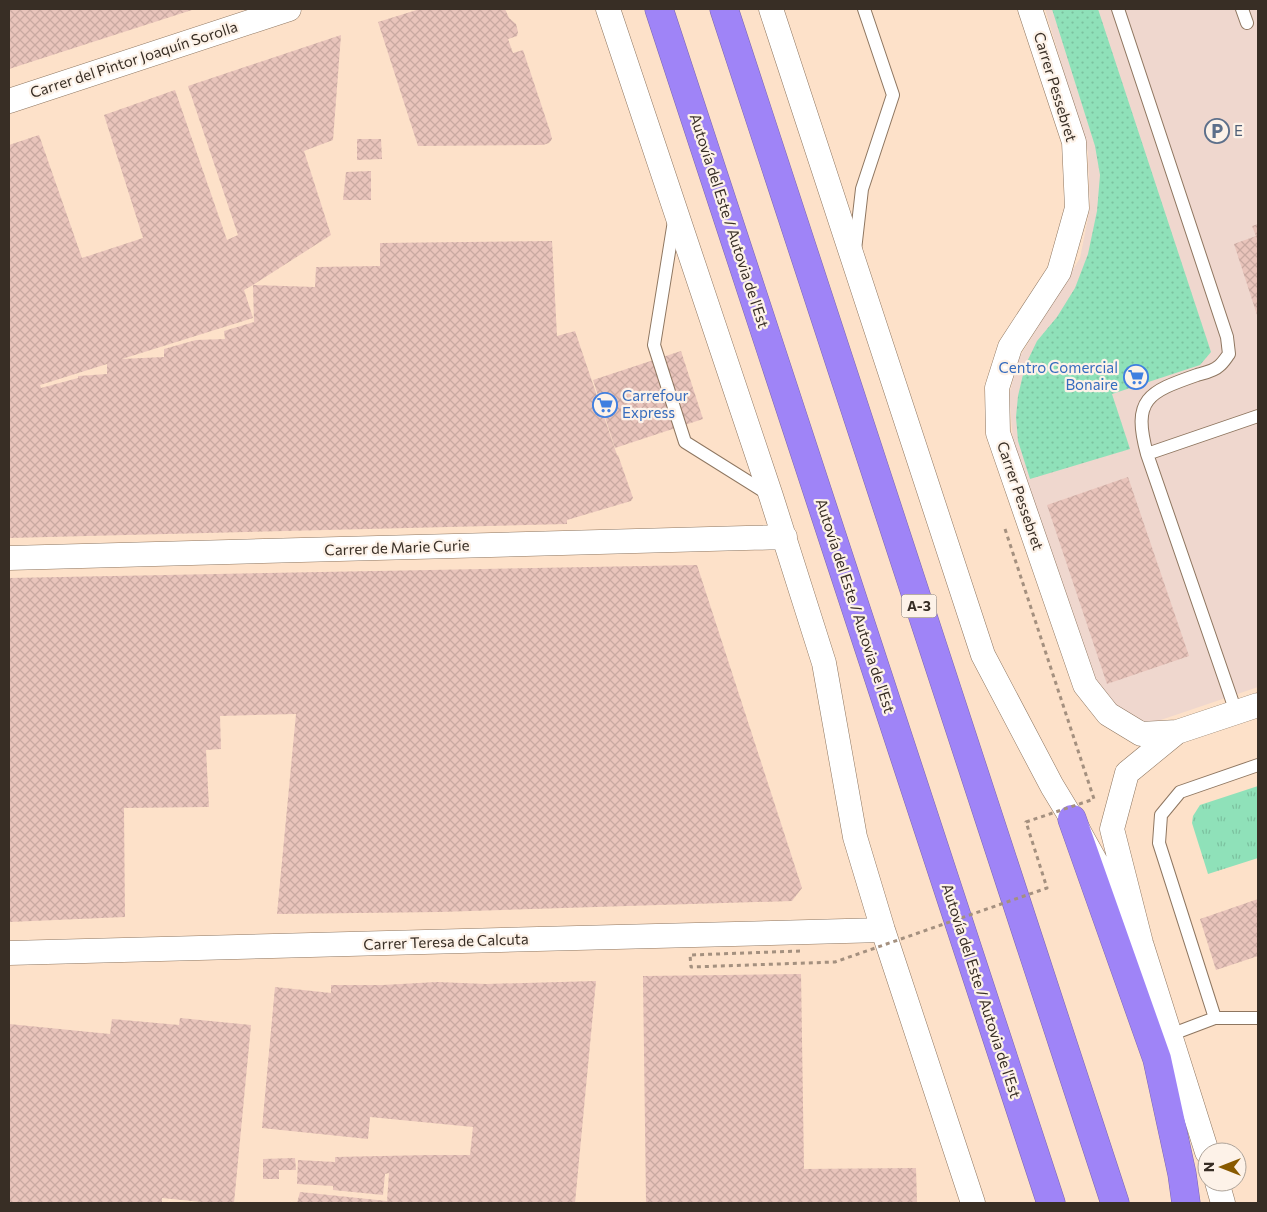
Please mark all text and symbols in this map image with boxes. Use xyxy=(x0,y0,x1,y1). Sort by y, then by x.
street label: Carrer del Pintor Joaquín Sorolla xyxy=(28,17,240,101)
street label: Carrer Pessebret xyxy=(1031,30,1081,144)
street label: Autovía del Este / Autovia de l'Est xyxy=(687,111,773,330)
parking icon: E xyxy=(1204,118,1230,144)
place label: E xyxy=(1234,121,1243,139)
place label: Centro Comercial Bonaire xyxy=(999,358,1118,393)
supermarket icon: Centro Comercial Bonaire xyxy=(1123,364,1149,390)
place label: Carrefour Express xyxy=(622,386,689,421)
supermarket icon: Carrefour Express xyxy=(592,392,618,418)
street label: Carrer Pessebret xyxy=(994,439,1048,552)
street label: Autovía del Este / Autovia de l'Est xyxy=(813,496,899,715)
street label: Carrer de Marie Curie xyxy=(324,535,470,559)
road number: A-3 xyxy=(902,594,936,618)
street label: Autovía del Este / Autovia de l'Est xyxy=(939,881,1025,1100)
street label: Carrer Teresa de Calcuta xyxy=(363,929,529,953)
north arrow xyxy=(1197,1142,1247,1192)
text: N xyxy=(1200,1162,1217,1172)

